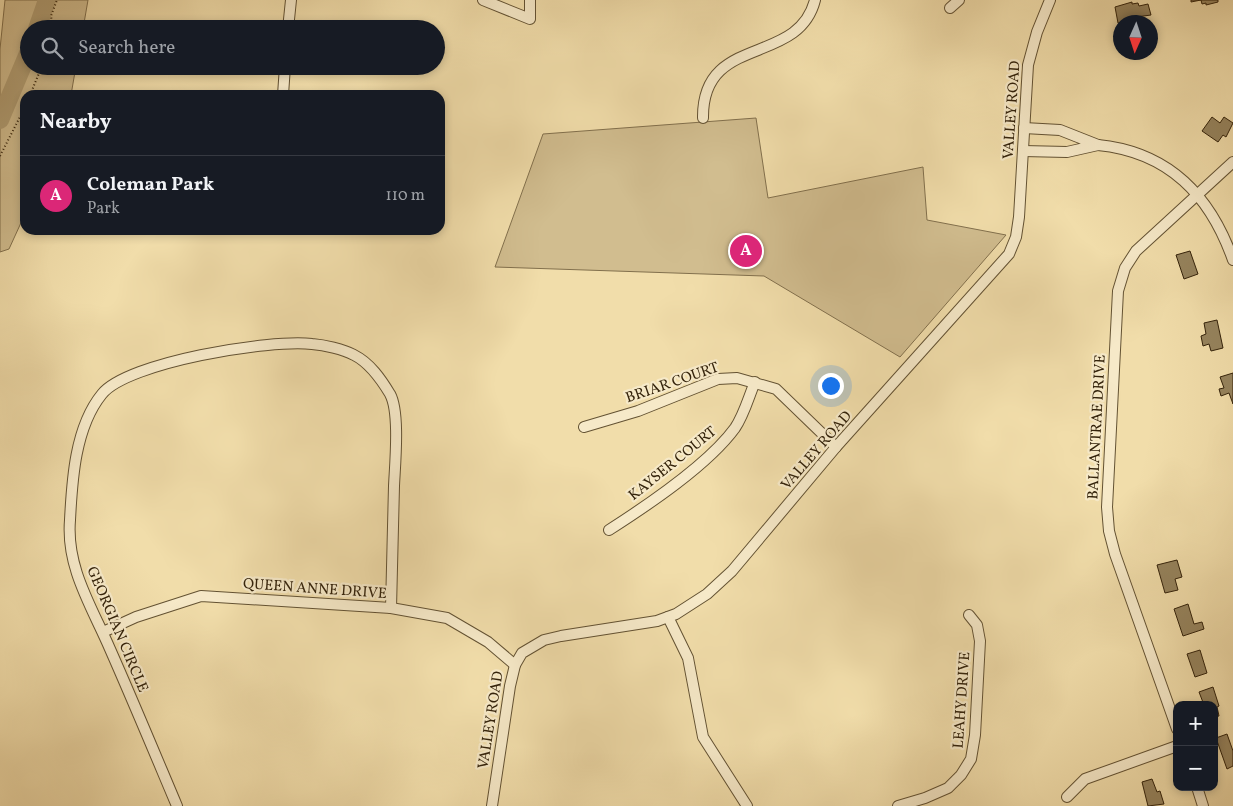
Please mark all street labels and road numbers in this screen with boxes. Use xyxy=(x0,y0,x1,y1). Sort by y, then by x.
street label: VALLEY ROAD xyxy=(999,60,1026,160)
street label: BALLANTRAE DRIVE xyxy=(1083,354,1112,500)
street label: BRIAR COURT xyxy=(623,358,722,409)
street label: VALLEY ROAD xyxy=(777,407,857,495)
street label: KAYSER COURT xyxy=(624,422,722,506)
street label: GEORGIAN CIRCLE xyxy=(81,563,153,696)
street label: QUEEN ANNE DRIVE xyxy=(242,574,387,605)
street label: LEAHY DRIVE xyxy=(949,651,976,749)
street label: VALLEY ROAD xyxy=(473,670,510,771)

